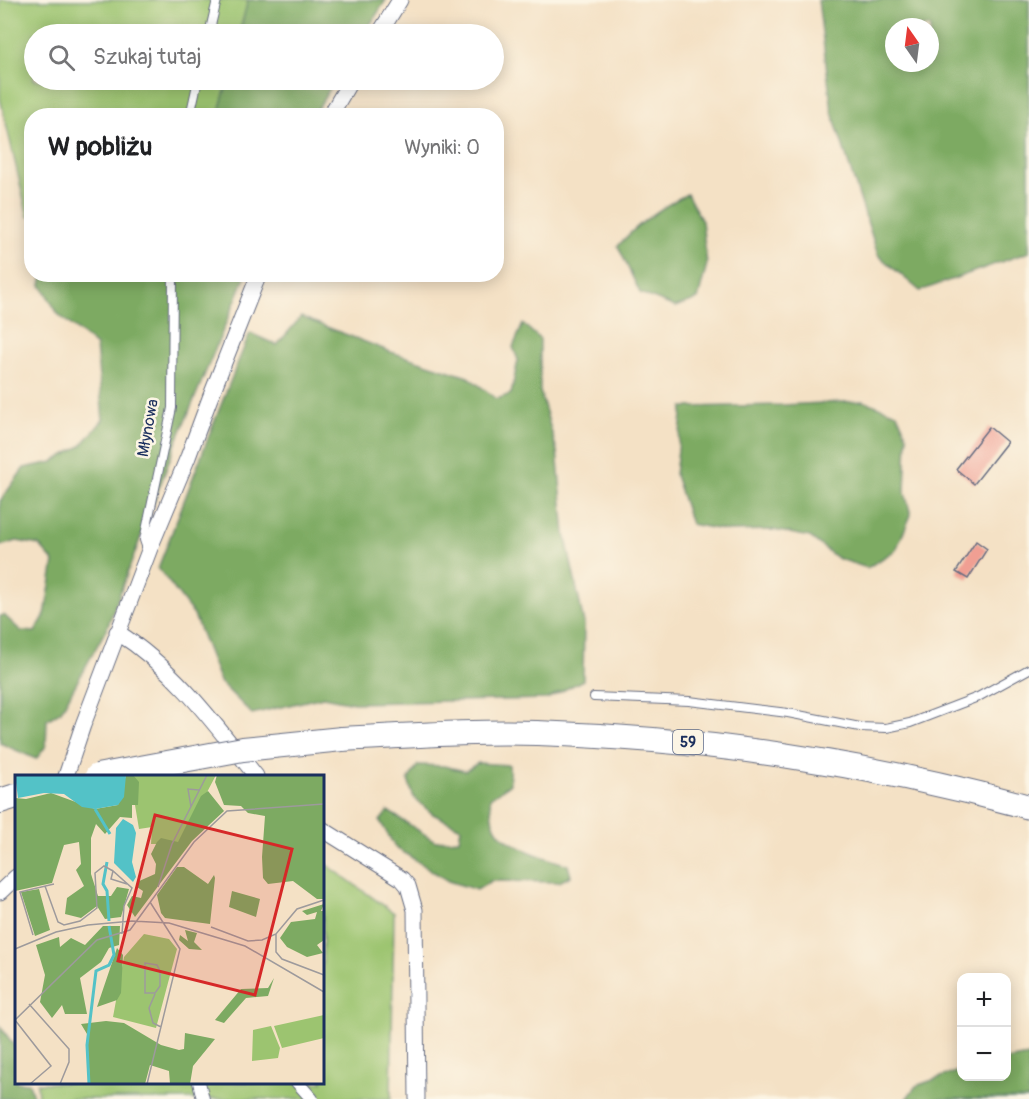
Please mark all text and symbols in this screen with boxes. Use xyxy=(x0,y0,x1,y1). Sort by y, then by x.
north arrow xyxy=(885,18,939,72)
search box xyxy=(24,24,504,90)
icon: search xyxy=(45,41,78,74)
text: Szukaj tutaj xyxy=(93,43,202,71)
text: W pobliżu xyxy=(48,131,152,163)
text: Wyniki: 0 xyxy=(404,135,480,160)
street label: Młynowa xyxy=(133,398,163,458)
road number: 59 xyxy=(673,730,703,754)
inset map xyxy=(15,775,324,1084)
map controls xyxy=(957,973,1011,1081)
button: + xyxy=(957,973,1011,1027)
button: − xyxy=(957,1027,1011,1081)

